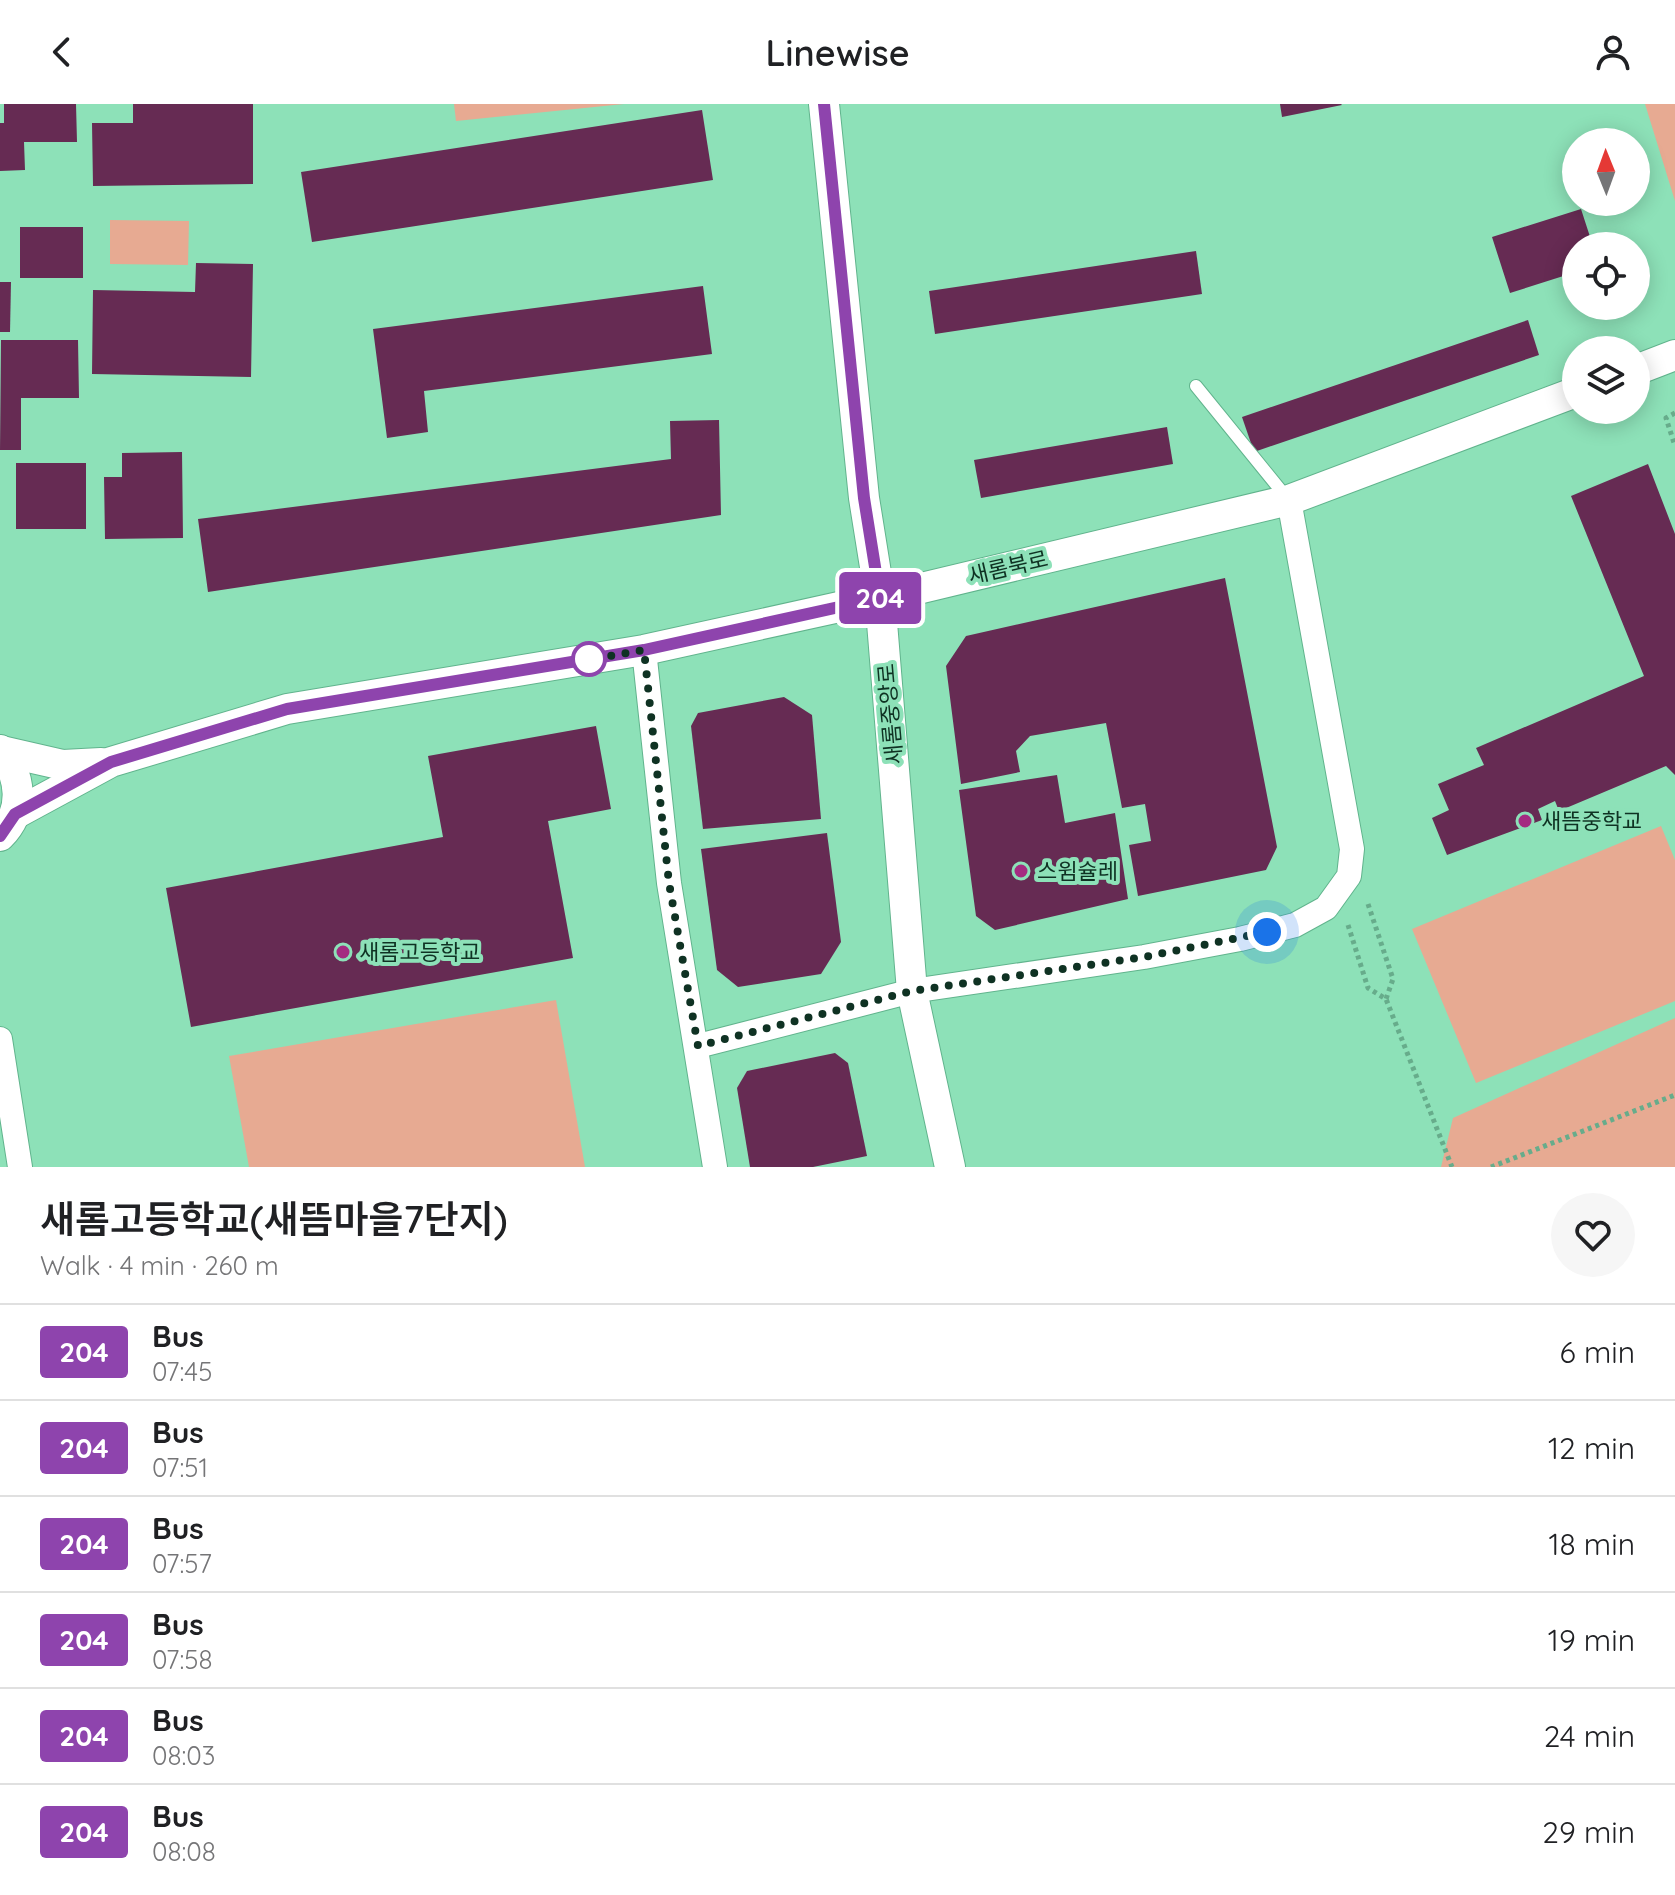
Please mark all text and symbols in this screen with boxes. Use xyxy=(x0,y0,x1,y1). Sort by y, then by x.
icon: back xyxy=(40,30,84,74)
text: Linewise xyxy=(765,30,910,75)
icon: person xyxy=(1591,30,1635,74)
north arrow xyxy=(1562,128,1650,216)
map controls xyxy=(1562,128,1650,424)
button: locate xyxy=(1562,232,1650,320)
button: layers xyxy=(1562,336,1650,424)
street label: 새롬북로 xyxy=(965,544,1051,590)
line badge: 204 xyxy=(834,572,926,624)
text: 204 xyxy=(855,580,905,615)
unlabelled marker xyxy=(572,642,606,676)
street label: 새롬중앙로 xyxy=(872,662,908,766)
place label: 새뜸중학교 xyxy=(1541,807,1642,835)
marker: 새뜸중학교 xyxy=(1516,812,1534,830)
place label: 스윔슐레 xyxy=(1037,857,1118,885)
marker: 스윔슐레 xyxy=(1012,862,1030,880)
your location xyxy=(1247,912,1287,952)
place label: 새롬고등학교 xyxy=(359,938,480,966)
marker: 새롬고등학교 xyxy=(334,943,352,961)
button: heart xyxy=(1551,1193,1635,1277)
text: 새롬고등학교(새뜸마을7단지) xyxy=(40,1195,508,1243)
text: Walk · 4 min · 260 m xyxy=(40,1249,279,1282)
text: Bus xyxy=(152,1317,204,1355)
text: 6 min xyxy=(1560,1333,1635,1371)
text: 204 xyxy=(59,1334,109,1369)
text: 07:45 xyxy=(152,1355,212,1388)
text: Bus xyxy=(152,1413,204,1451)
text: 12 min xyxy=(1548,1429,1635,1467)
text: 204 xyxy=(59,1430,109,1465)
text: 07:51 xyxy=(152,1451,208,1484)
text: Bus xyxy=(152,1509,204,1547)
text: 18 min xyxy=(1548,1525,1635,1563)
text: 204 xyxy=(59,1526,109,1561)
text: 07:57 xyxy=(152,1547,212,1580)
text: Bus xyxy=(152,1605,204,1643)
text: 19 min xyxy=(1548,1621,1635,1659)
text: 204 xyxy=(59,1622,109,1657)
text: 07:58 xyxy=(152,1643,212,1676)
text: Bus xyxy=(152,1701,204,1739)
text: 24 min xyxy=(1544,1717,1635,1755)
text: 204 xyxy=(59,1718,109,1753)
text: 08:03 xyxy=(152,1739,215,1772)
text: Bus xyxy=(152,1797,204,1835)
text: 29 min xyxy=(1542,1813,1635,1851)
text: 204 xyxy=(59,1814,109,1849)
text: 08:08 xyxy=(152,1835,216,1868)

